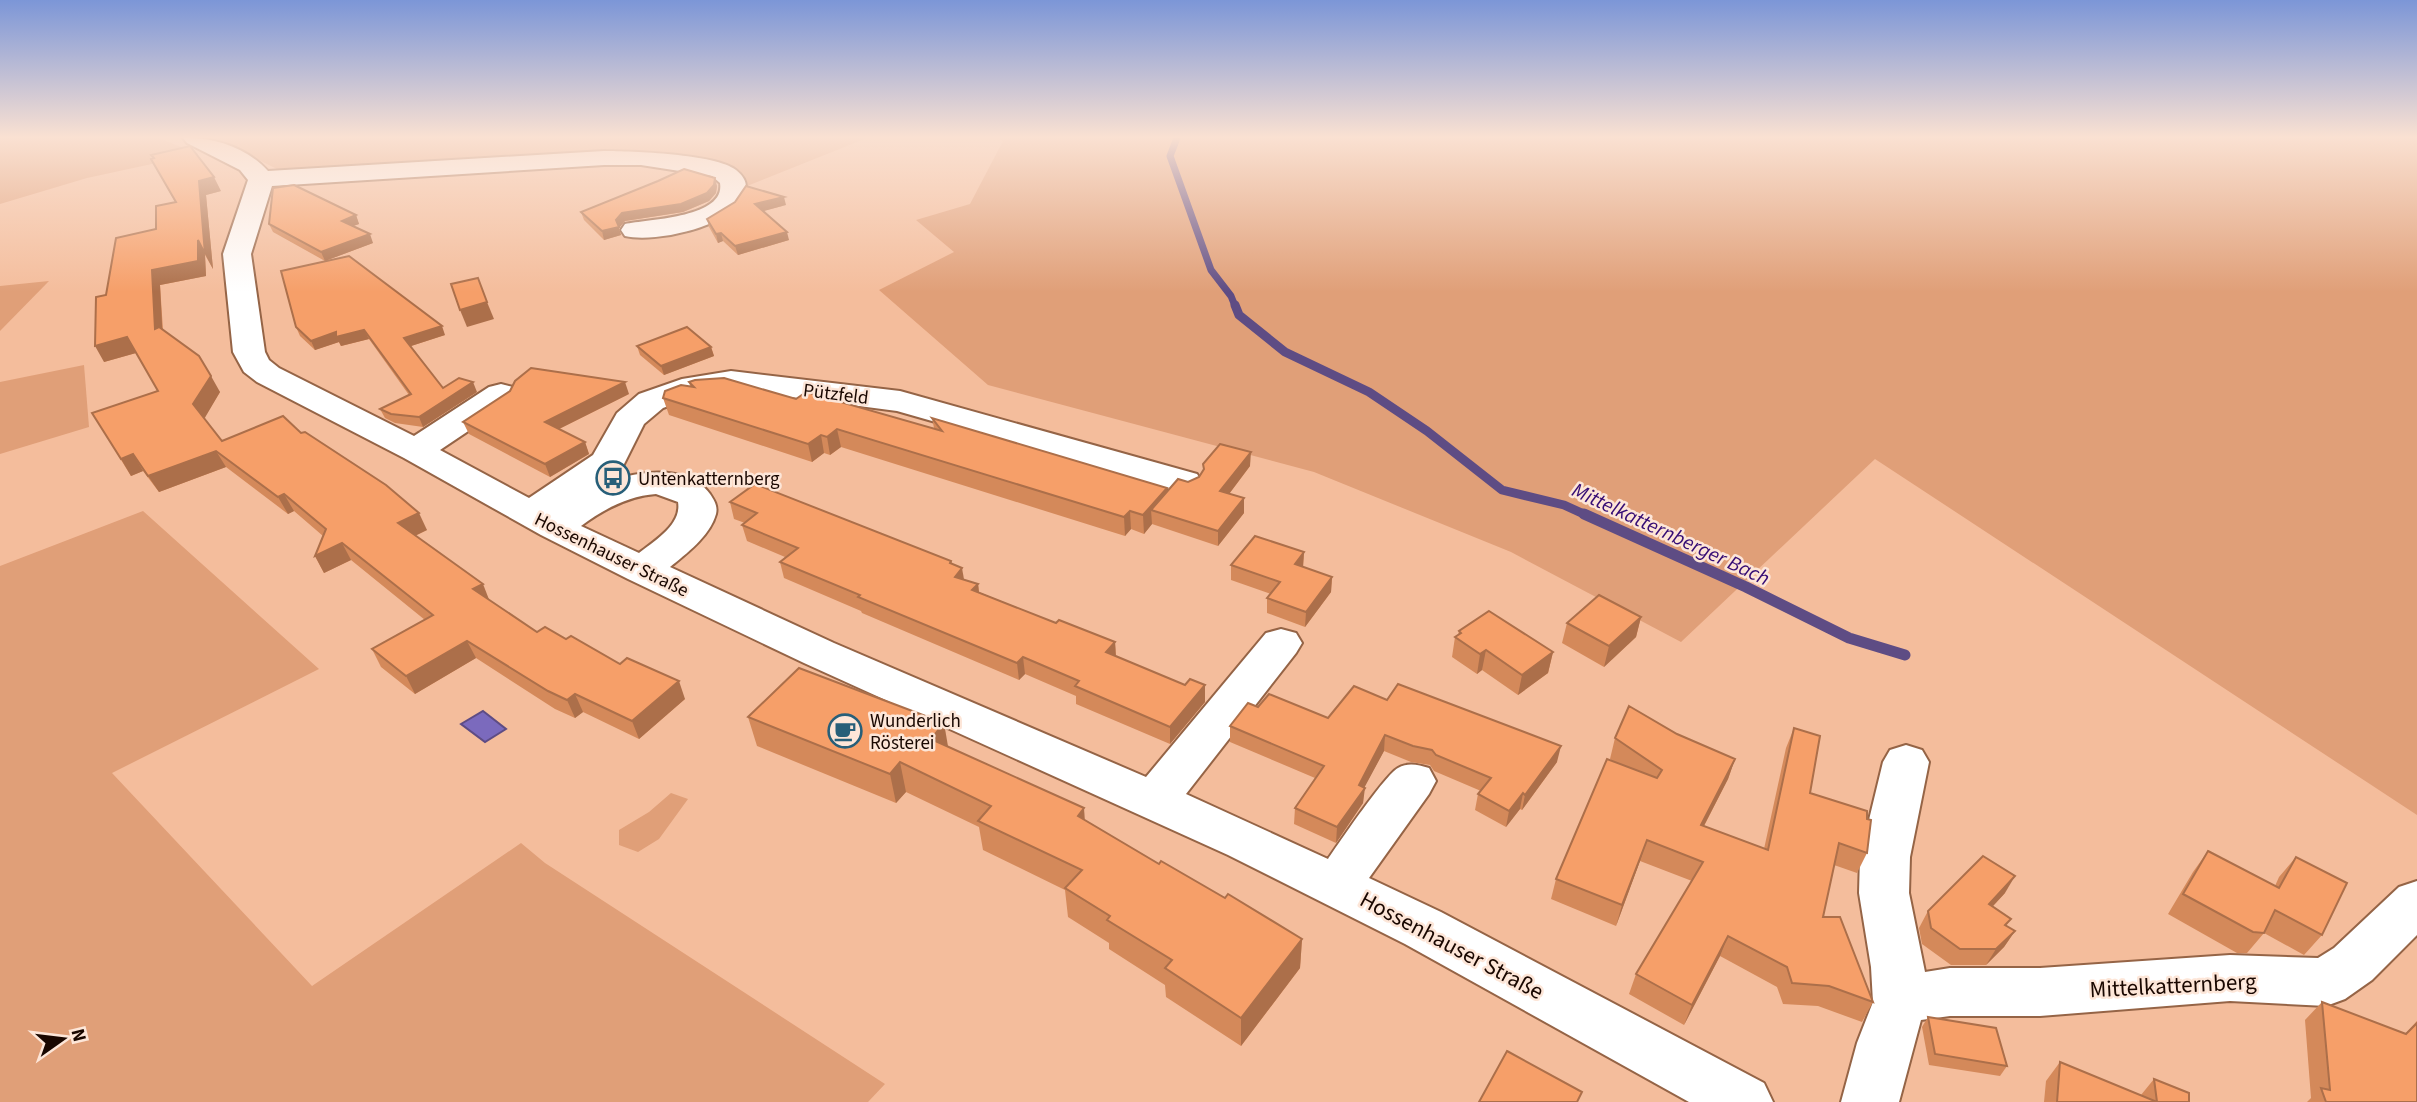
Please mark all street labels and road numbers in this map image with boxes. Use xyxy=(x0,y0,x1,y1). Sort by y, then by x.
street label: Pützfeld xyxy=(802,377,870,412)
street label: Hossenhauser Straße xyxy=(530,506,693,604)
street label: Hossenhauser Straße xyxy=(1354,883,1550,1008)
street label: Mittelkatternberg xyxy=(2089,965,2258,1006)

